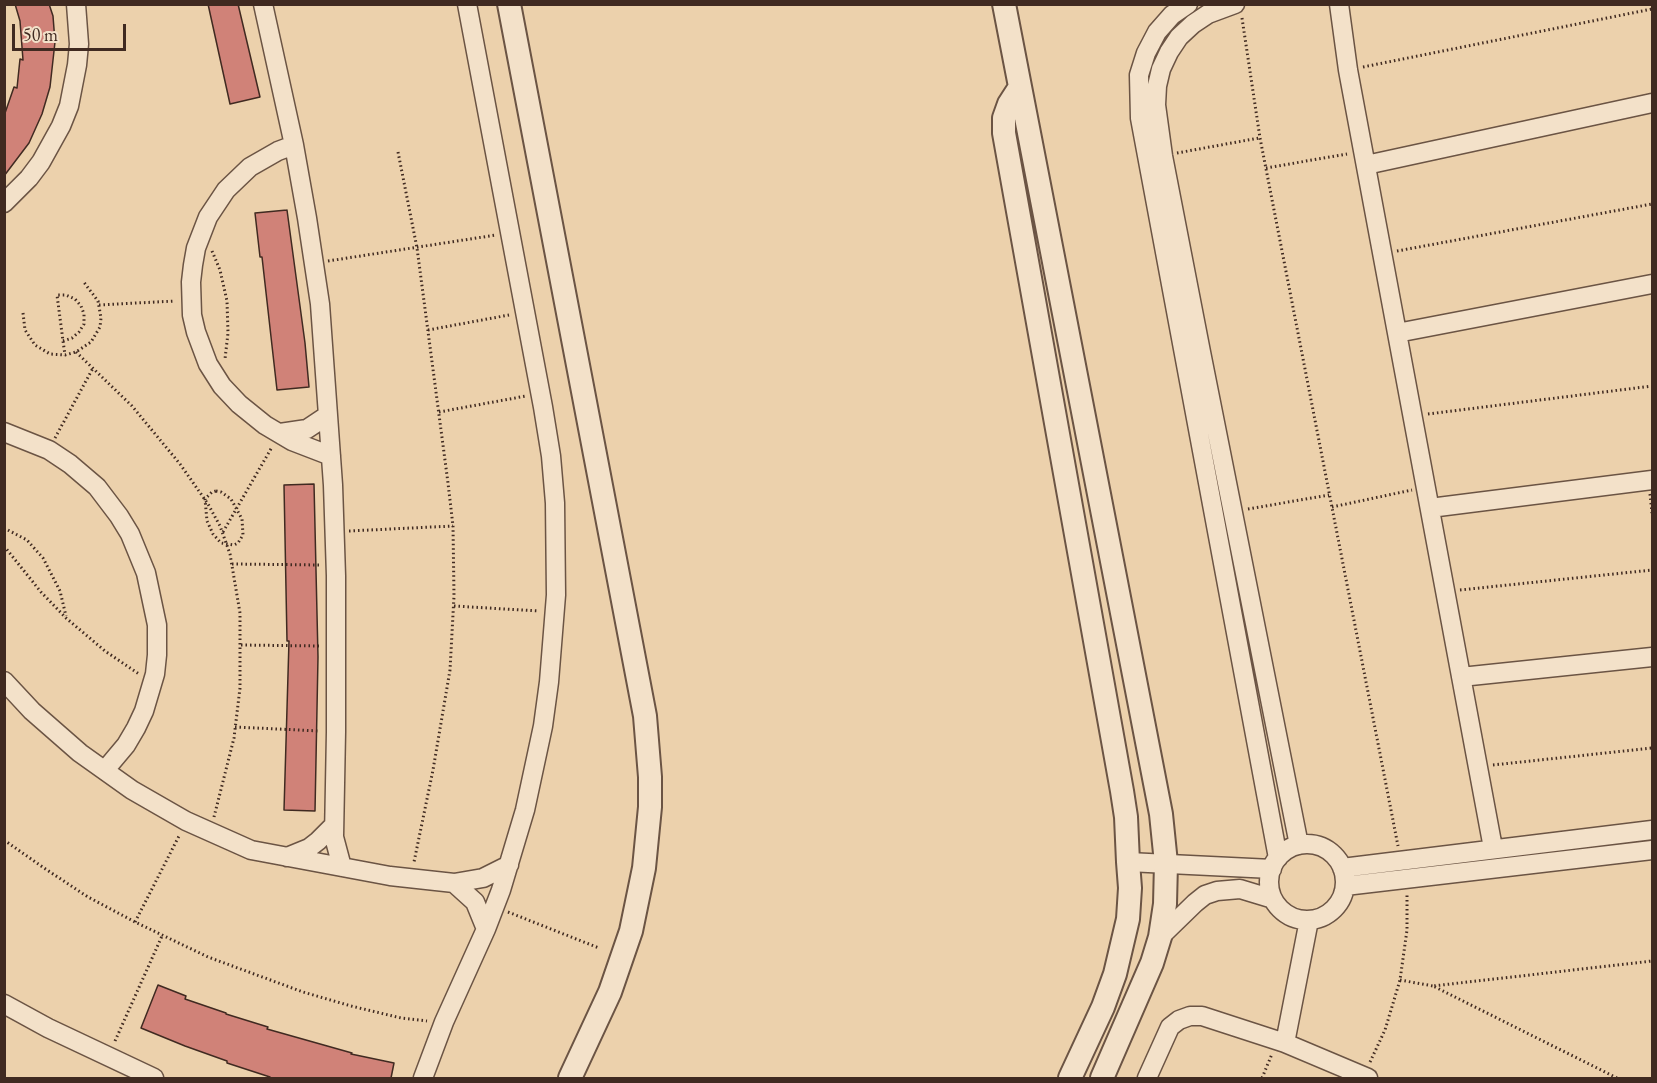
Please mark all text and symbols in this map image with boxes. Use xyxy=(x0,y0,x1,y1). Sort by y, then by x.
scale bar xyxy=(15,12,129,50)
text: 50 m xyxy=(23,23,58,46)

